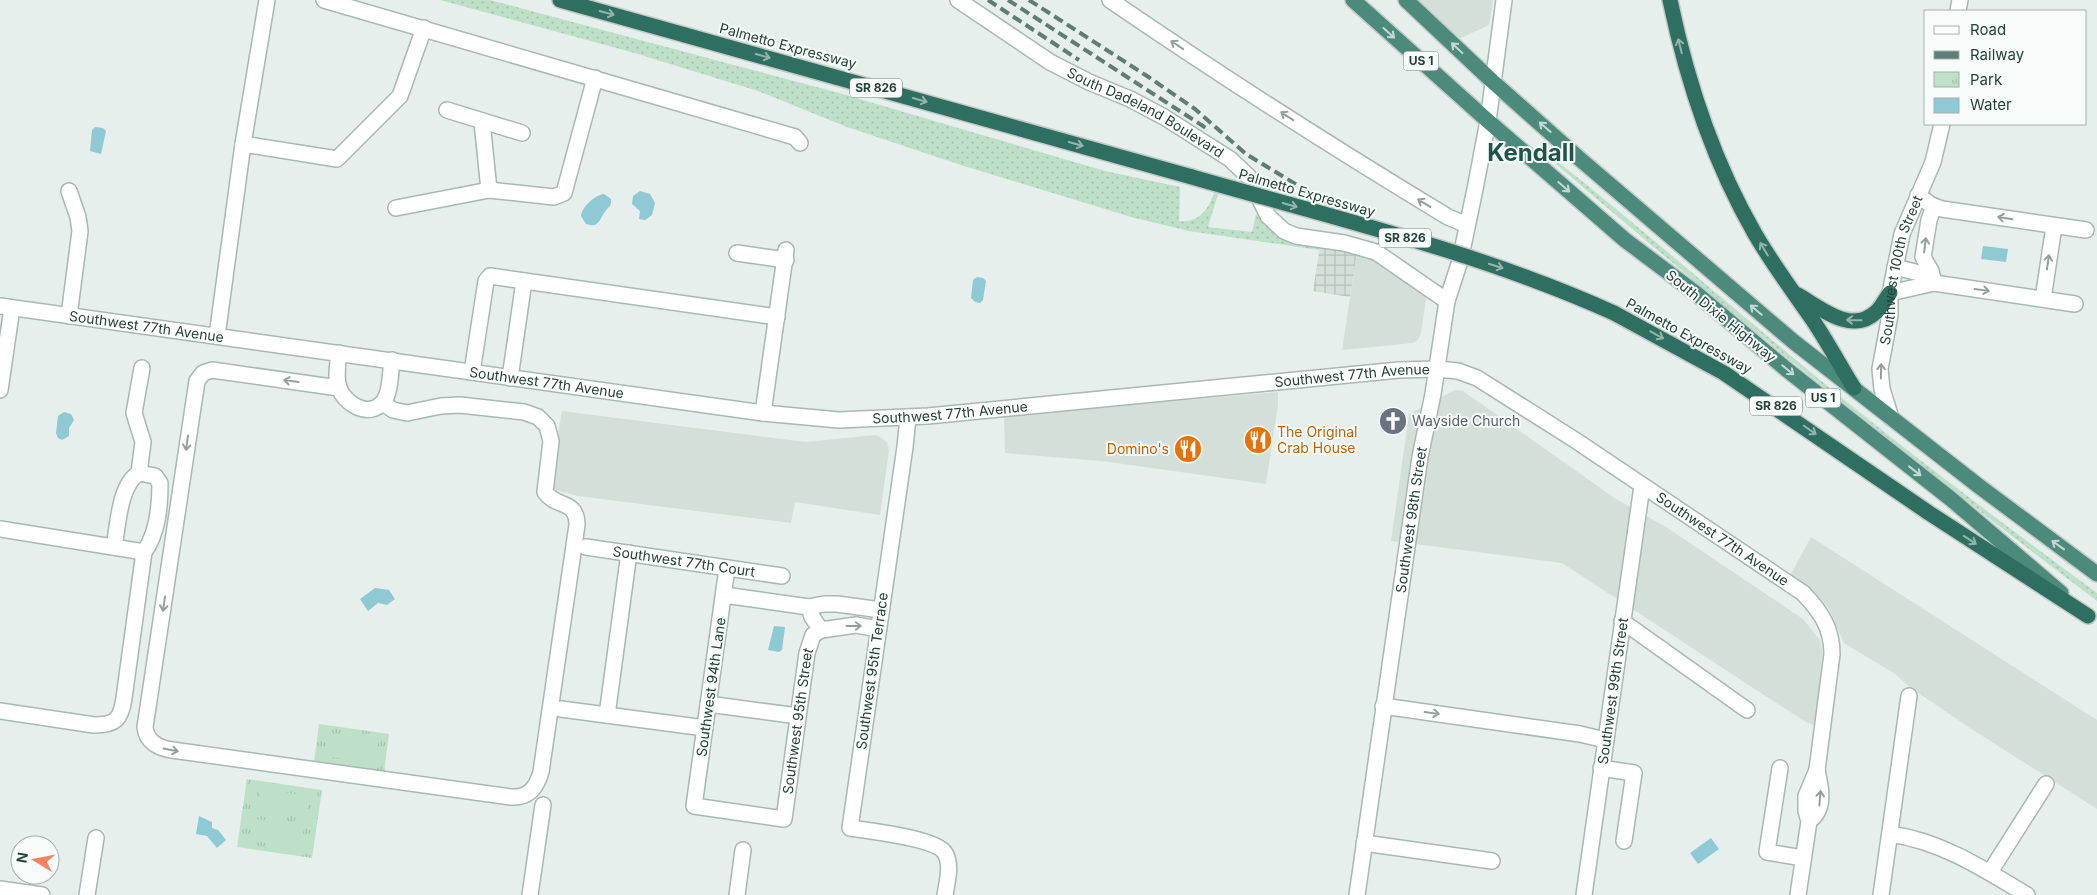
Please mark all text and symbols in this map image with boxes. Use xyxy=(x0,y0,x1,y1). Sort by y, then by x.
one-way arrow xyxy=(598,9,614,18)
legend xyxy=(1924,10,2087,125)
street label: Palmetto Expressway xyxy=(718,19,859,72)
text: Road xyxy=(1970,20,2006,39)
one-way arrow xyxy=(1383,27,1396,38)
one-way arrow xyxy=(1675,38,1684,54)
one-way arrow xyxy=(1170,40,1184,50)
one-way arrow xyxy=(1450,42,1463,54)
text: Railway xyxy=(1970,45,2025,64)
road number: US 1 xyxy=(1404,51,1438,70)
one-way arrow xyxy=(755,52,771,62)
street label: South Dadeland Boulevard xyxy=(1064,63,1227,161)
text: Park xyxy=(1970,70,2003,89)
road number: SR 826 xyxy=(850,78,902,98)
one-way arrow xyxy=(912,95,928,105)
text: Water xyxy=(1970,95,2012,114)
one-way arrow xyxy=(1280,111,1294,121)
one-way arrow xyxy=(1539,122,1552,133)
district label: Kendall xyxy=(1487,138,1575,167)
one-way arrow xyxy=(1068,140,1084,150)
street label: Palmetto Expressway xyxy=(1237,165,1377,220)
one-way arrow xyxy=(1558,182,1571,193)
street label: Southwest 100th Street xyxy=(1876,192,1926,346)
one-way arrow xyxy=(1418,197,1432,207)
one-way arrow xyxy=(1281,201,1297,211)
one-way arrow xyxy=(1998,213,2014,223)
road number: SR 826 xyxy=(1379,228,1431,248)
one-way arrow xyxy=(1920,238,1930,254)
one-way arrow xyxy=(1759,243,1769,257)
one-way arrow xyxy=(2043,255,2053,271)
one-way arrow xyxy=(1487,262,1503,271)
street label: South Dixie Highway xyxy=(1663,266,1780,365)
one-way arrow xyxy=(1974,286,1990,296)
street label: Palmetto Expressway xyxy=(1623,294,1755,377)
one-way arrow xyxy=(1750,305,1763,316)
street label: Southwest 77th Avenue xyxy=(68,307,225,345)
one-way arrow xyxy=(1846,315,1862,325)
one-way arrow xyxy=(1649,331,1664,340)
street label: Southwest 77th Avenue xyxy=(1274,360,1430,390)
street label: Southwest 77th Avenue xyxy=(468,363,625,401)
one-way arrow xyxy=(1876,364,1886,380)
one-way arrow xyxy=(1781,365,1794,376)
one-way arrow xyxy=(283,376,299,386)
road number: US 1 xyxy=(1806,388,1840,408)
road number: SR 826 xyxy=(1750,396,1802,416)
street label: Southwest 77th Avenue xyxy=(872,397,1028,427)
church icon: Wayside Church xyxy=(1378,406,1408,436)
place label: Wayside Church xyxy=(1412,412,1520,429)
place label: The Original Crab House xyxy=(1277,423,1358,456)
restaurant icon: The Original Crab House xyxy=(1243,425,1273,455)
one-way arrow xyxy=(1803,425,1817,435)
restaurant icon: Domino's xyxy=(1173,434,1203,464)
one-way arrow xyxy=(182,435,192,451)
place label: Domino's xyxy=(1107,440,1169,457)
street label: Southwest 98th Street xyxy=(1392,445,1430,594)
one-way arrow xyxy=(1908,466,1922,476)
street label: Southwest 77th Avenue xyxy=(1653,488,1792,589)
one-way arrow xyxy=(1963,535,1977,545)
one-way arrow xyxy=(2051,540,2065,550)
street label: Southwest 77th Court xyxy=(612,542,757,580)
street label: Southwest 95th Terrace xyxy=(852,591,891,751)
one-way arrow xyxy=(159,596,169,612)
street label: Southwest 94th Lane xyxy=(692,616,729,758)
street label: Southwest 99th Street xyxy=(1594,616,1631,765)
one-way arrow xyxy=(846,621,862,631)
street label: Southwest 95th Street xyxy=(779,645,816,795)
one-way arrow xyxy=(1423,708,1439,718)
one-way arrow xyxy=(163,745,179,755)
one-way arrow xyxy=(1815,790,1825,806)
north arrow xyxy=(10,835,60,885)
text: N xyxy=(12,851,31,864)

